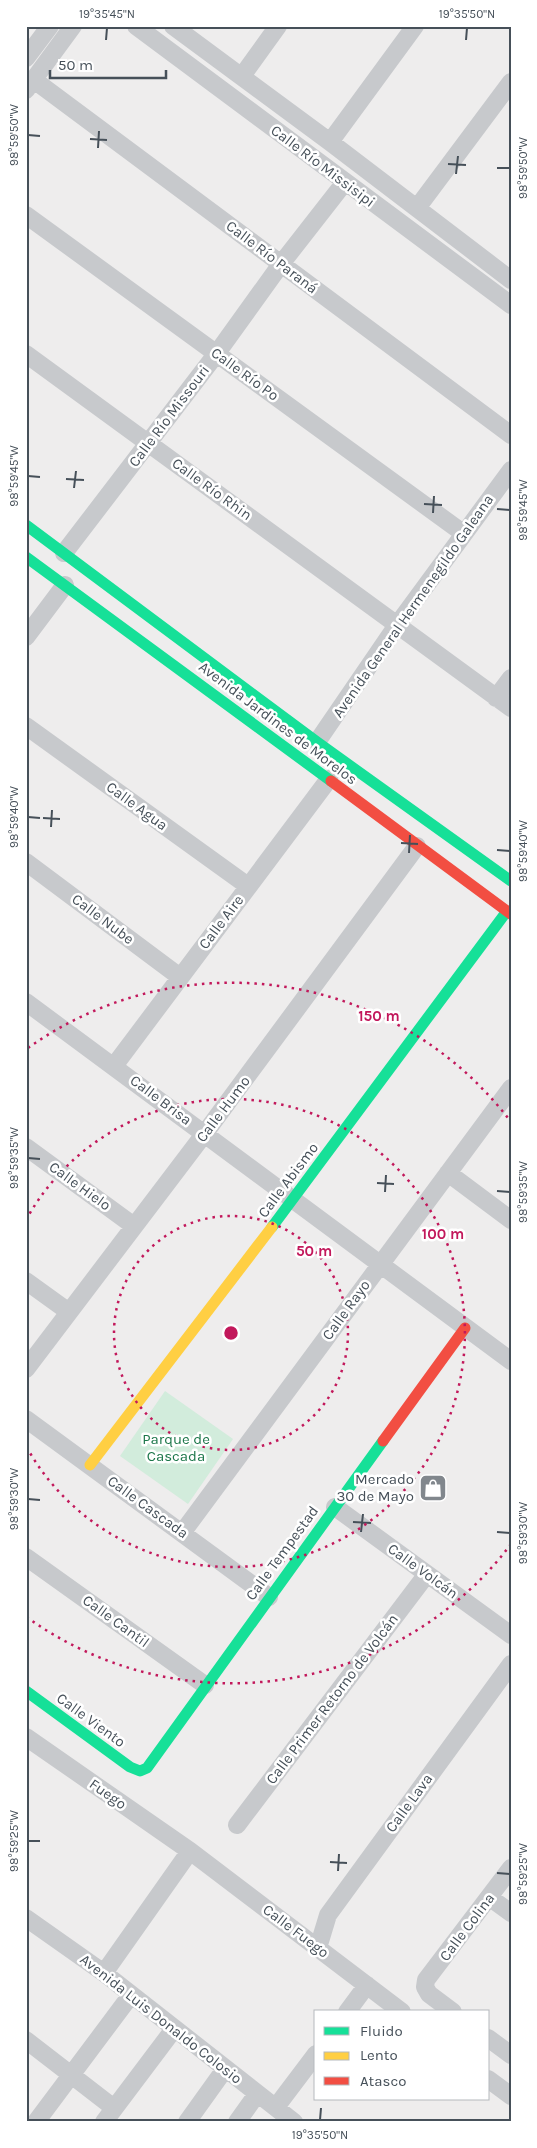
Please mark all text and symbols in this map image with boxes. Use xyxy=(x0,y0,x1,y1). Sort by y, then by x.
text: 19°35'45"N xyxy=(79,7,135,21)
text: 19°35'50"N xyxy=(439,7,495,21)
scale bar xyxy=(50,48,166,80)
text: 50 m xyxy=(58,56,93,74)
text: 98°59'50"W xyxy=(7,104,21,166)
street label: Calle Río Missisipi xyxy=(267,121,379,211)
text: 98°59'50"W xyxy=(516,137,530,199)
street label: Calle Río Paraná xyxy=(223,217,321,297)
street label: Calle Río Po xyxy=(208,343,282,405)
street label: Calle Río Missouri xyxy=(125,362,213,470)
text: 98°59'45"W xyxy=(7,445,21,507)
street label: Calle Río Rhin xyxy=(169,454,255,524)
text: 98°59'45"W xyxy=(516,479,530,541)
street label: Avenida General Hermenegildo Galeana xyxy=(329,491,497,721)
street label: Avenida Jardines de Morelos xyxy=(195,658,361,788)
street label: Calle Agua xyxy=(103,778,171,834)
text: 98°59'40"W xyxy=(7,786,21,848)
text: 98°59'40"W xyxy=(516,820,530,882)
street label: Calle Nube xyxy=(68,890,138,948)
street label: Calle Aire xyxy=(195,891,247,953)
text: 150 m xyxy=(358,1007,400,1025)
street label: Calle Brisa xyxy=(127,1071,195,1129)
street label: Calle Humo xyxy=(192,1072,254,1146)
text: 98°59'35"W xyxy=(7,1127,21,1189)
street label: Calle Abismo xyxy=(254,1139,322,1221)
street label: Calle Hielo xyxy=(46,1158,114,1214)
text: 98°59'35"W xyxy=(516,1161,530,1223)
text: 100 m xyxy=(422,1225,464,1243)
text: 50 m xyxy=(296,1242,332,1260)
street label: Calle Rayo xyxy=(318,1276,374,1344)
centre of rings xyxy=(222,1324,240,1342)
park label: Parque de Cascada xyxy=(142,1430,210,1465)
text: 98°59'30"W xyxy=(7,1468,21,1530)
place label: Mercado 30 de Mayo xyxy=(336,1470,414,1505)
street label: Calle Cascada xyxy=(104,1472,192,1542)
shop icon: Mercado 30 de Mayo xyxy=(418,1473,448,1503)
street label: Calle Tempestad xyxy=(242,1502,322,1604)
text: 98°59'30"W xyxy=(516,1502,530,1564)
street label: Calle Volcán xyxy=(384,1539,462,1603)
street label: Calle Cantil xyxy=(79,1591,153,1651)
street label: Calle Primer Retorno de Volcán xyxy=(262,1610,402,1788)
street label: Calle Viento xyxy=(53,1689,129,1751)
street label: Calle Lava xyxy=(382,1770,436,1836)
street label: Fuego xyxy=(86,1775,130,1813)
text: 98°59'25"W xyxy=(7,1810,21,1872)
text: 98°59'25"W xyxy=(516,1843,530,1905)
street label: Calle Colina xyxy=(436,1889,498,1965)
street label: Calle Fuego xyxy=(259,1900,333,1962)
street label: Avenida Luis Donaldo Colosio xyxy=(77,1950,245,2088)
legend xyxy=(314,2010,490,2100)
text: Fluido xyxy=(360,2022,403,2040)
text: Lento xyxy=(360,2046,398,2064)
text: Atasco xyxy=(360,2072,406,2090)
text: 19°35'50"N xyxy=(292,2128,348,2142)

